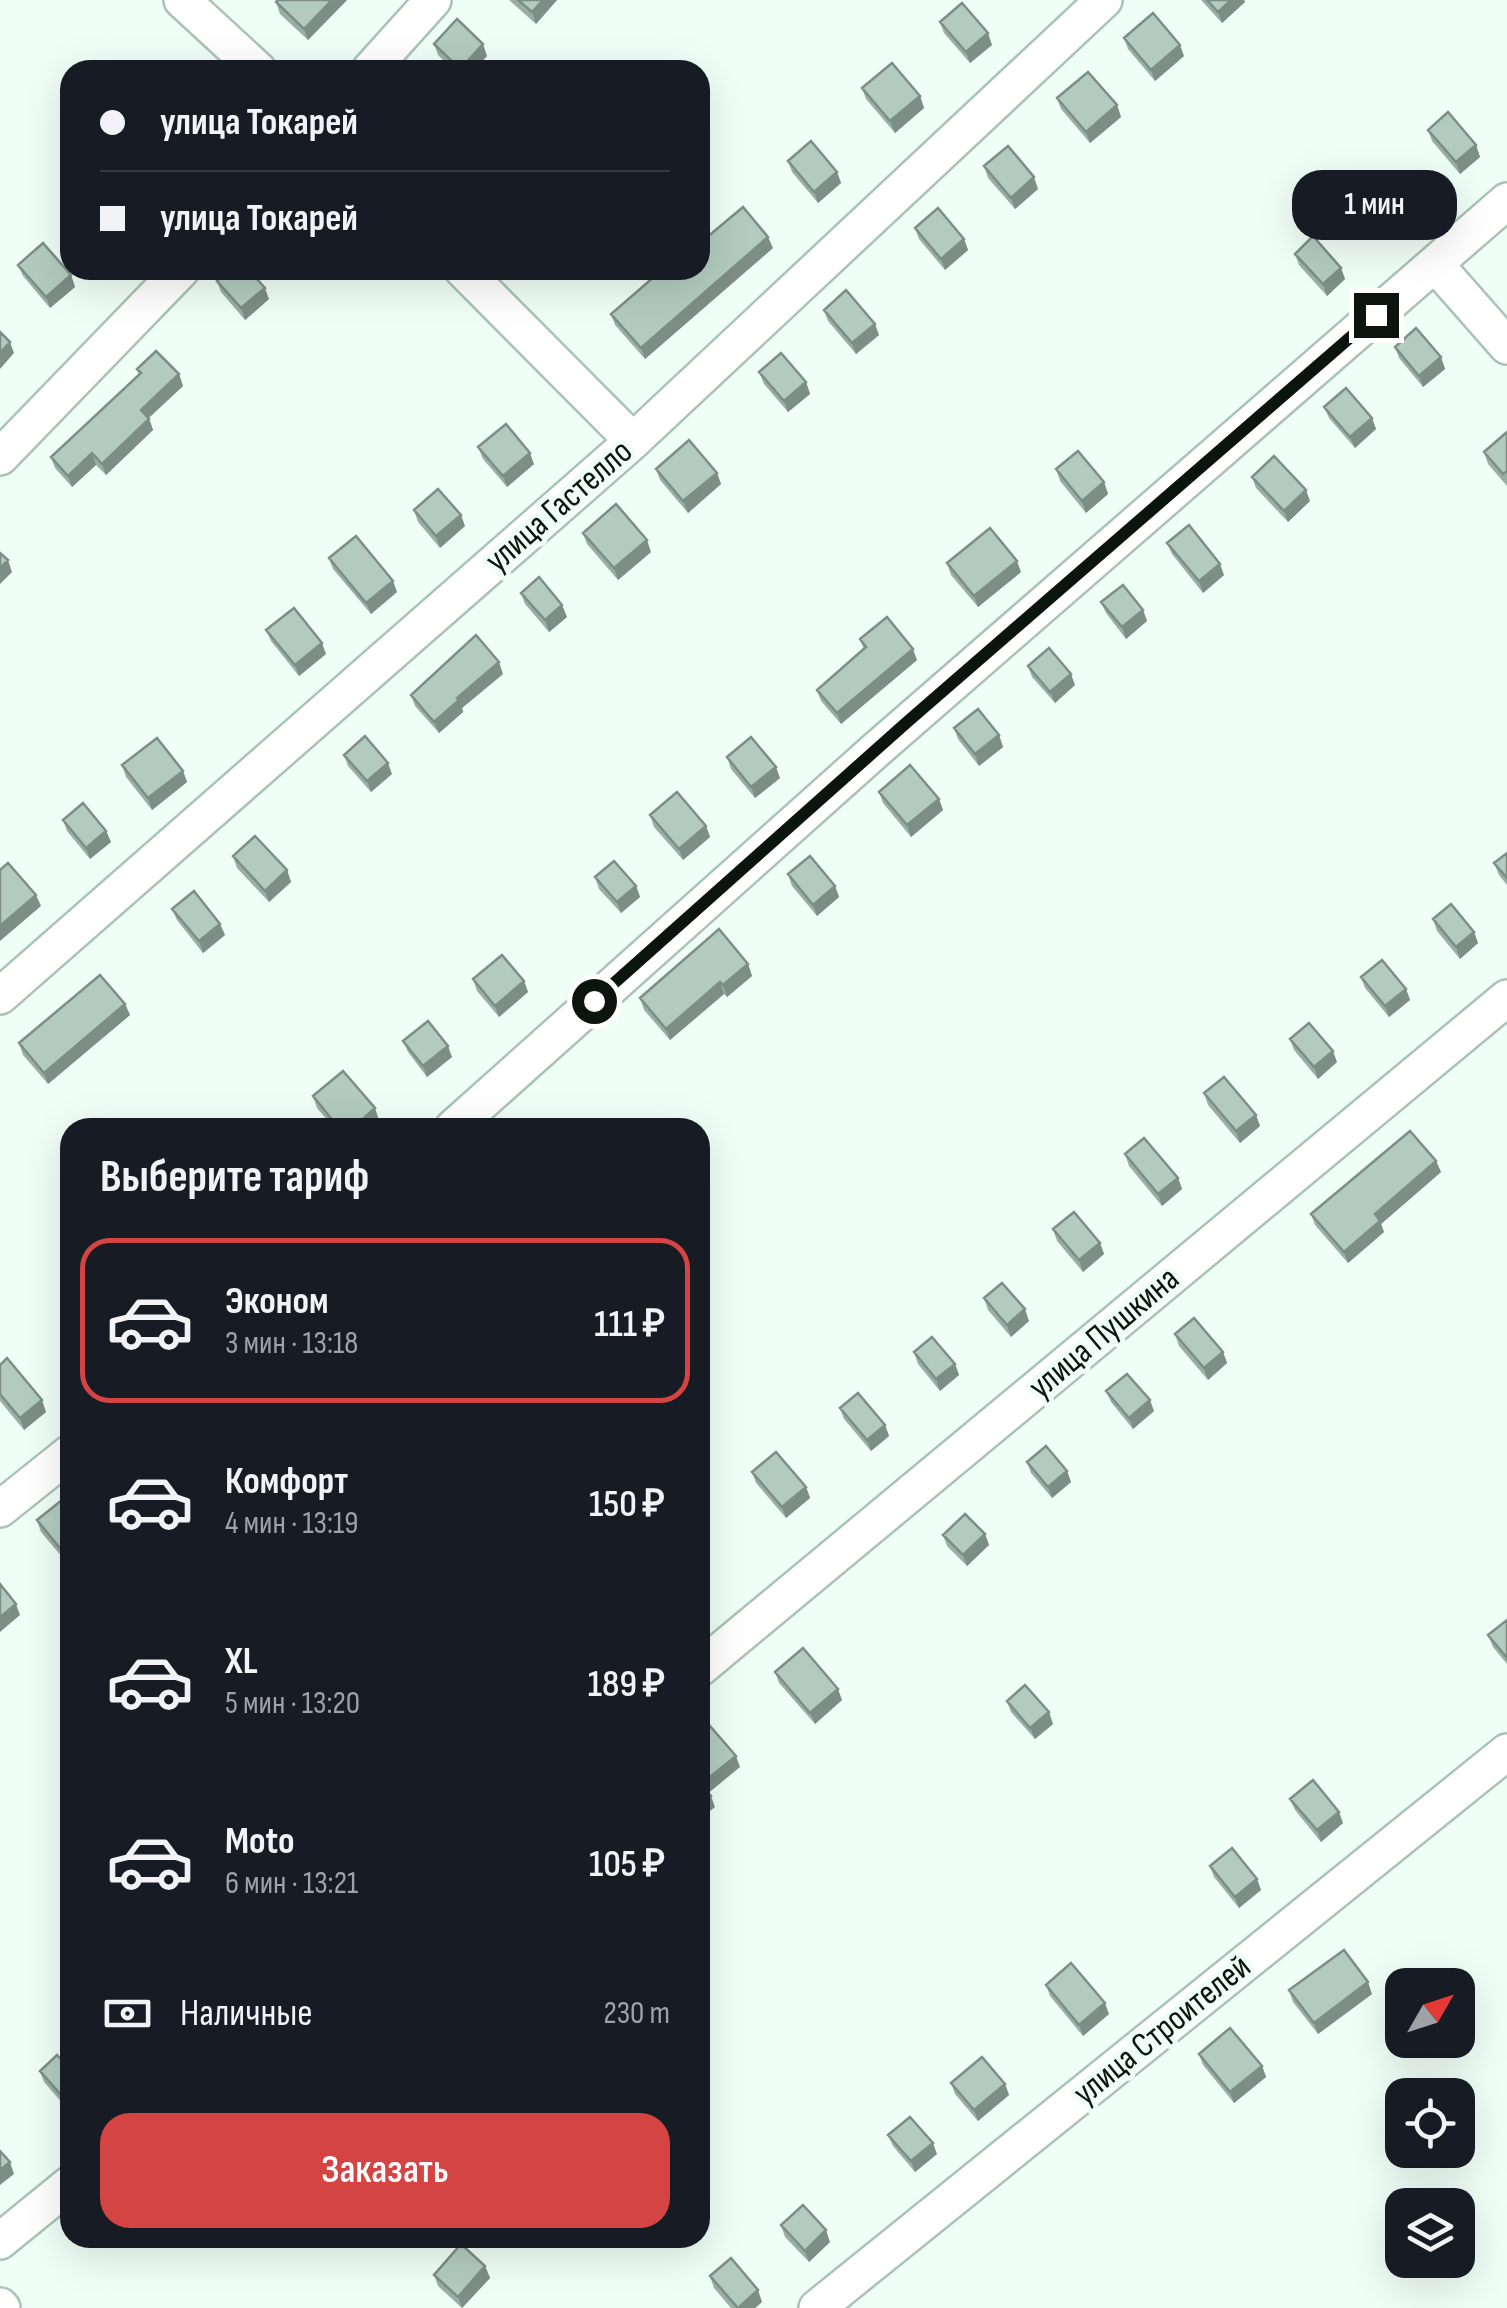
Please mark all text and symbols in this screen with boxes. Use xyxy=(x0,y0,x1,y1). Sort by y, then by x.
text: улица Токарей xyxy=(160,100,358,145)
callout: 1 мин xyxy=(1294,170,1458,240)
text: 1 мин xyxy=(1344,185,1405,224)
text: улица Токарей xyxy=(160,196,358,241)
route end xyxy=(1354,293,1399,338)
street label: улица Гастелло xyxy=(476,430,642,582)
route start xyxy=(572,979,617,1024)
text: Выберите тариф xyxy=(100,1150,369,1205)
street label: улица Пушкина xyxy=(1020,1258,1188,1408)
icon: car xyxy=(105,1276,195,1366)
text: Эконом xyxy=(225,1279,329,1324)
text: 111 ₽ xyxy=(594,1302,665,1347)
text: 3 мин · 13:18 xyxy=(225,1324,358,1363)
icon: car xyxy=(105,1456,195,1546)
text: Комфорт xyxy=(225,1459,348,1504)
text: 150 ₽ xyxy=(589,1482,665,1527)
text: 4 мин · 13:19 xyxy=(225,1504,358,1543)
icon: car xyxy=(105,1636,195,1726)
text: XL xyxy=(225,1639,258,1684)
text: 189 ₽ xyxy=(588,1662,665,1707)
text: 5 мин · 13:20 xyxy=(225,1684,360,1723)
icon: car xyxy=(105,1816,195,1906)
text: Moto xyxy=(225,1819,295,1864)
text: 105 ₽ xyxy=(589,1842,665,1887)
text: 6 мин · 13:21 xyxy=(225,1864,358,1903)
street label: улица Строителей xyxy=(1065,1945,1259,2115)
north arrow xyxy=(1385,1968,1475,2058)
map controls xyxy=(1385,1968,1475,2278)
icon: cash xyxy=(100,1986,155,2041)
text: Наличные xyxy=(180,1991,313,2036)
text: 230 m xyxy=(603,1994,670,2033)
button: locate xyxy=(1385,2078,1475,2168)
button: Заказать xyxy=(100,2113,670,2228)
button: layers xyxy=(1385,2188,1475,2278)

